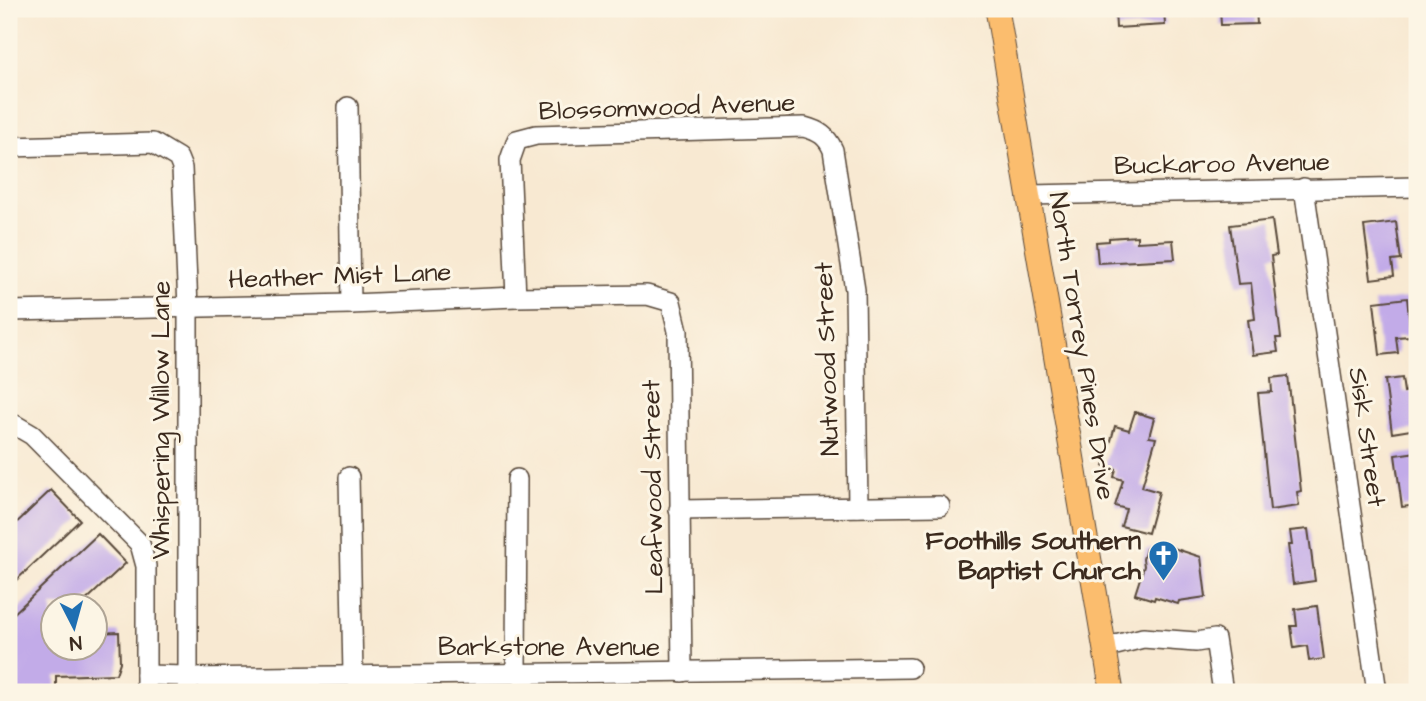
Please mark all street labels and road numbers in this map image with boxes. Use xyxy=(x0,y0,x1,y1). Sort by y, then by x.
street label: Blossomwood Avenue xyxy=(538,85,796,129)
street label: Buckaroo Avenue xyxy=(1114,144,1330,184)
street label: North Torrey Pines Drive xyxy=(1038,190,1124,503)
street label: Heather Mist Lane xyxy=(228,254,452,298)
street label: Nutwood Street xyxy=(806,261,848,457)
street label: Whispering Willow Lane xyxy=(143,281,181,559)
street label: Sisk Street xyxy=(1339,365,1395,509)
street label: Leafwood Street xyxy=(633,379,673,595)
street label: Barkstone Avenue xyxy=(438,629,660,665)

